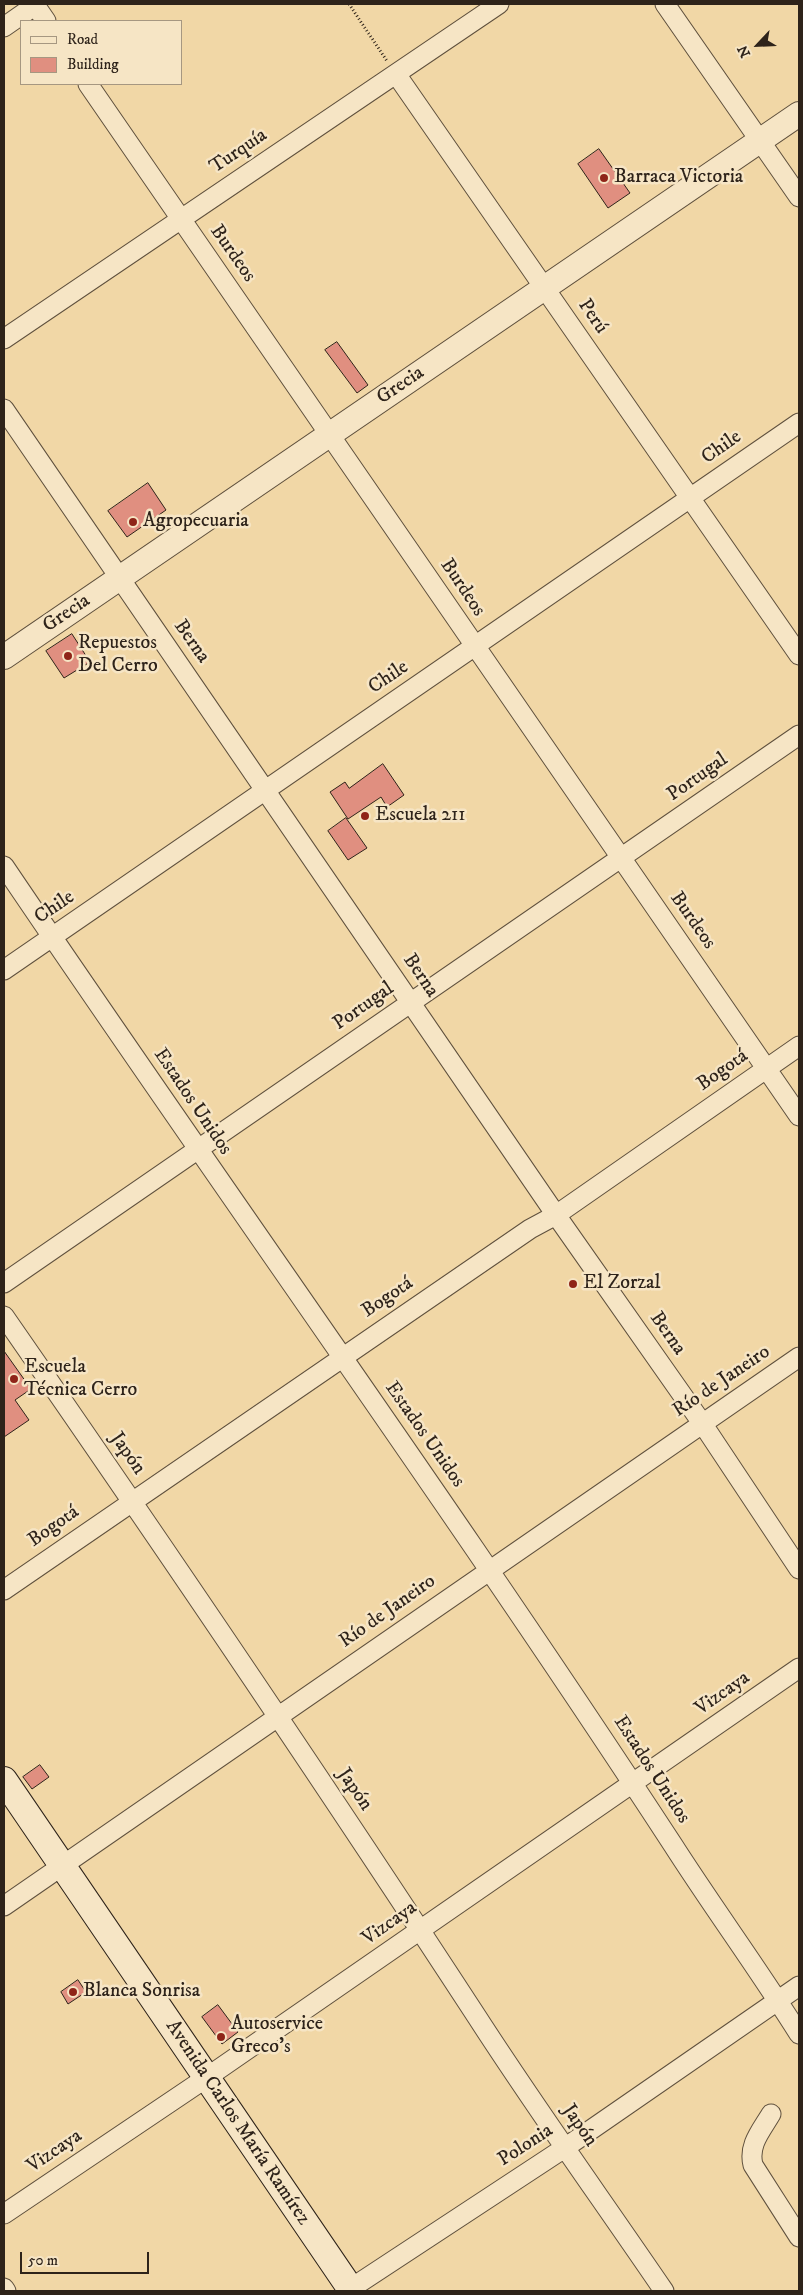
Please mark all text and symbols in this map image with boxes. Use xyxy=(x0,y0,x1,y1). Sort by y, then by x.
legend xyxy=(20,20,182,85)
north arrow xyxy=(733,20,783,70)
text: Road xyxy=(67,30,98,49)
text: N xyxy=(734,42,755,60)
text: Building xyxy=(67,55,119,74)
street label: Turquía xyxy=(206,124,272,180)
place label: Barraca Victoria xyxy=(614,166,743,190)
marker: Barraca Victoria xyxy=(598,172,610,184)
street label: Burdeos xyxy=(204,221,260,287)
street label: Perú xyxy=(572,295,612,339)
street label: Grecia xyxy=(373,362,429,410)
street label: Chile xyxy=(697,426,747,470)
place label: Agropecuaria xyxy=(143,510,249,534)
marker: Agropecuaria xyxy=(127,516,139,528)
street label: Burdeos xyxy=(434,555,490,621)
street label: Grecia xyxy=(39,590,95,638)
street label: Berna xyxy=(168,616,214,668)
place label: Repuestos Del Cerro xyxy=(78,632,158,679)
marker: Repuestos Del Cerro xyxy=(62,650,74,662)
street label: Chile xyxy=(364,656,414,700)
street label: Portugal xyxy=(663,748,733,808)
place label: Escuela 211 xyxy=(375,804,466,828)
marker: Escuela 211 xyxy=(359,810,371,822)
street label: Chile xyxy=(30,886,80,930)
street label: Burdeos xyxy=(664,888,720,954)
street label: Berna xyxy=(397,950,443,1002)
street label: Portugal xyxy=(329,977,399,1037)
street label: Estados Unidos xyxy=(148,1044,236,1160)
street label: Bogotá xyxy=(693,1045,753,1097)
street label: Bogotá xyxy=(358,1272,418,1324)
place label: El Zorzal xyxy=(583,1272,661,1296)
marker: El Zorzal xyxy=(567,1278,579,1290)
street label: Berna xyxy=(644,1308,690,1360)
street label: Río de Janeiro xyxy=(669,1341,775,1423)
place label: Escuela Técnica Cerro xyxy=(24,1356,137,1403)
marker: Escuela Técnica Cerro xyxy=(8,1373,20,1385)
street label: Estados Unidos xyxy=(379,1378,469,1492)
street label: Japón xyxy=(104,1428,150,1480)
street label: Bogotá xyxy=(24,1501,84,1553)
street label: Río de Janeiro xyxy=(335,1570,441,1654)
street label: Vizcaya xyxy=(691,1667,755,1721)
street label: Estados Unidos xyxy=(607,1712,695,1828)
street label: Japón xyxy=(331,1764,377,1816)
street label: Vizcaya xyxy=(358,1897,422,1951)
place label: Blanca Sonrisa xyxy=(83,1980,200,2004)
marker: Blanca Sonrisa xyxy=(67,1986,79,1998)
place label: Autoservice Greco's xyxy=(231,2013,323,2060)
street label: Avenida Carlos María Ramírez xyxy=(159,2016,315,2230)
marker: Autoservice Greco's xyxy=(215,2031,227,2043)
street label: Japón xyxy=(556,2100,602,2152)
street label: Polonia xyxy=(494,2119,558,2173)
street label: Vizcaya xyxy=(23,2125,87,2179)
scale bar xyxy=(22,2242,151,2274)
text: 50 m xyxy=(28,2251,58,2270)

